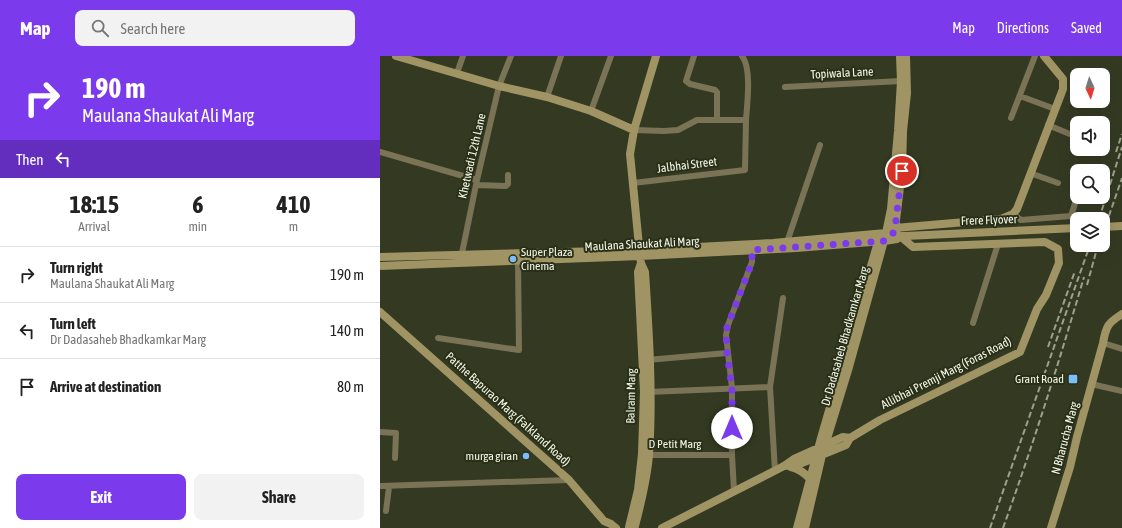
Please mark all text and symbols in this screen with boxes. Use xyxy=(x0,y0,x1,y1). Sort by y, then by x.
search box xyxy=(75,10,355,46)
text: Map xyxy=(20,17,51,39)
icon: search xyxy=(89,17,111,39)
text: Search here xyxy=(121,20,185,37)
text: Map xyxy=(952,20,975,36)
text: Directions xyxy=(997,20,1049,36)
text: Saved xyxy=(1071,20,1102,36)
street label: Topiwala Lane xyxy=(810,64,874,82)
north arrow xyxy=(1070,68,1110,108)
map controls xyxy=(1070,68,1110,252)
icon: right xyxy=(16,72,68,124)
text: 190 m xyxy=(82,72,145,104)
text: Maulana Shaukat Ali Marg xyxy=(82,105,254,126)
street label: Khetwadi 12th Lane xyxy=(455,112,489,200)
button: sound xyxy=(1070,116,1110,156)
icon: left xyxy=(52,148,74,170)
text: Then xyxy=(16,151,44,168)
street label: Jalbhai Street xyxy=(656,154,718,176)
pin xyxy=(885,154,919,188)
icon: arrive xyxy=(891,160,913,182)
button: search xyxy=(1070,164,1110,204)
text: 18:15 xyxy=(70,191,119,218)
text: 6 xyxy=(192,191,203,218)
text: 410 xyxy=(277,191,310,218)
street label: Frere Flyover xyxy=(961,212,1018,228)
button: layers xyxy=(1070,212,1110,252)
text: Arrival xyxy=(78,219,110,234)
text: min xyxy=(188,219,207,234)
text: m xyxy=(289,219,298,234)
street label: Maulana Shaukat Ali Marg xyxy=(584,234,701,254)
place label: Super Plaza Cinema xyxy=(521,245,573,273)
marker: Super Plaza Cinema xyxy=(508,254,518,264)
text: Turn right xyxy=(50,259,103,276)
icon: right xyxy=(16,264,38,286)
street label: Dr Dadasaheb Bhadkamkar Marg xyxy=(818,264,872,407)
text: 190 m xyxy=(330,266,364,283)
text: Maulana Shaukat Ali Marg xyxy=(50,276,174,291)
text: Turn left xyxy=(50,315,96,332)
icon: left xyxy=(16,320,38,342)
text: 140 m xyxy=(330,322,364,339)
text: Dr Dadasaheb Bhadkamkar Marg xyxy=(50,332,206,347)
street label: Allibhai Premji Marg (Foras Road) xyxy=(878,334,1014,412)
street label: Patthe Bapurao Marg (Falkland Road) xyxy=(443,349,573,469)
street label: Balram Marg xyxy=(624,367,638,424)
place label: Grant Road xyxy=(1015,372,1064,386)
marker: Grant Road xyxy=(1067,373,1079,385)
icon: arrive xyxy=(16,376,38,398)
text: Arrive at destination xyxy=(50,378,161,395)
text: 80 m xyxy=(337,378,364,395)
street label: N Bharucha Marg xyxy=(1049,399,1082,476)
position arrow xyxy=(711,407,753,449)
street label: D Petit Marg xyxy=(649,437,702,451)
place label: murga giran xyxy=(466,449,518,463)
marker: murga giran xyxy=(521,451,531,461)
button: Exit xyxy=(16,474,186,520)
button: Share xyxy=(194,474,364,520)

